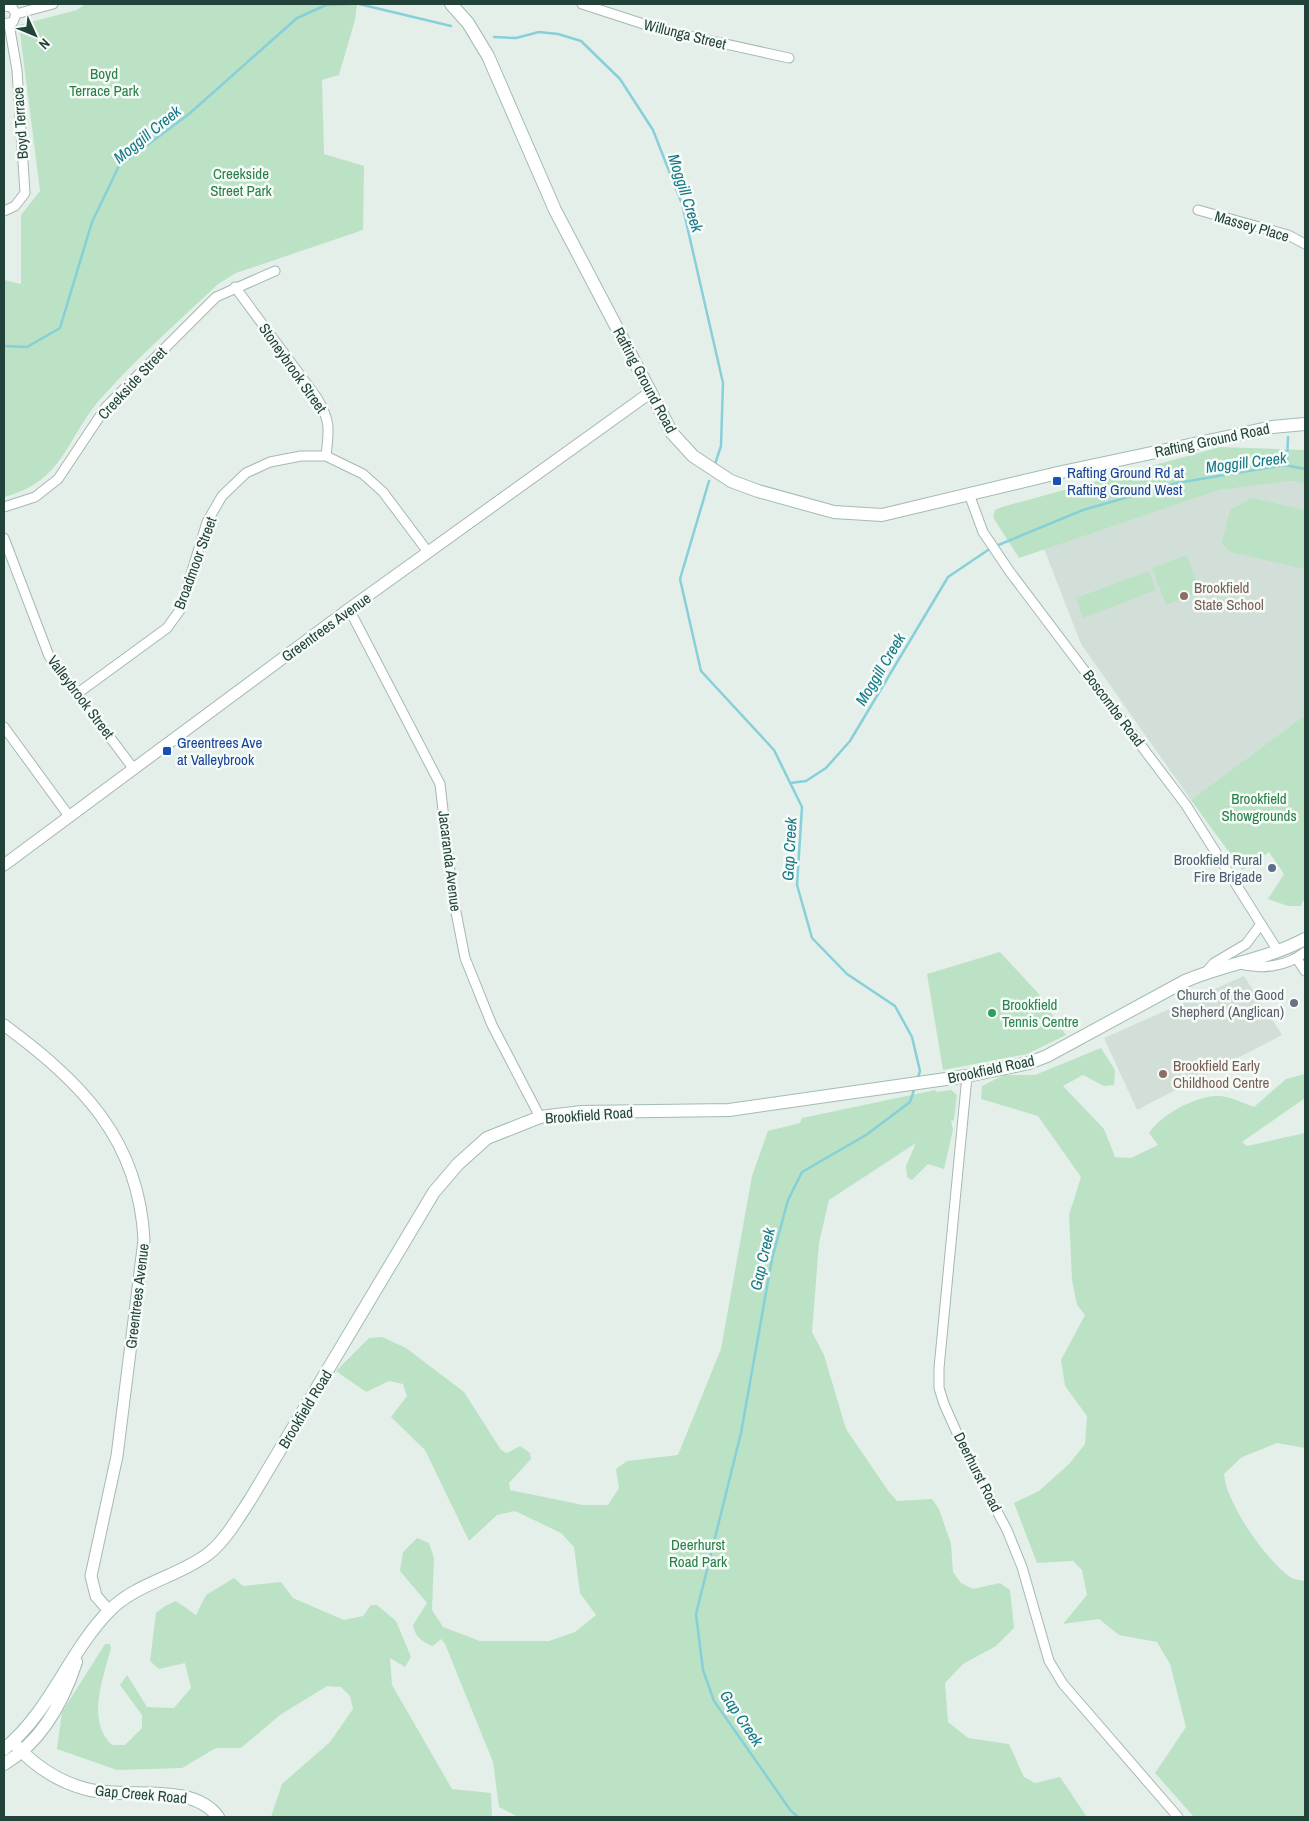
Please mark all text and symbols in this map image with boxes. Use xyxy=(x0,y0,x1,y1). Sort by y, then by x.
north arrow xyxy=(10,10,60,60)
street label: Willunga Street xyxy=(642,14,729,54)
text: N xyxy=(35,35,54,53)
park label: Boyd Terrace Park xyxy=(69,63,140,101)
street label: Boyd Terrace xyxy=(7,86,33,160)
water label: Moggill Creek xyxy=(109,100,186,168)
water label: Moggill Creek xyxy=(663,151,709,235)
park label: Creekside Street Park xyxy=(210,163,273,201)
street label: Massey Place xyxy=(1212,205,1292,247)
street label: Stoneybrook Street xyxy=(254,319,332,418)
street label: Rafting Ground Road xyxy=(608,323,682,437)
street label: Creekside Street xyxy=(93,342,172,424)
street label: Rafting Ground Road xyxy=(1153,418,1271,462)
water label: Moggill Creek xyxy=(1204,446,1288,478)
place label: Rafting Ground Rd at Rafting Ground West xyxy=(1067,462,1185,500)
marker: Rafting Ground Rd at Rafting Ground West xyxy=(1051,475,1063,487)
street label: Broadmoor Street xyxy=(169,513,222,612)
place label: Brookfield State School xyxy=(1194,577,1264,615)
street label: Greentrees Avenue xyxy=(277,587,375,667)
marker: Brookfield State School xyxy=(1178,590,1190,602)
water label: Moggill Creek xyxy=(850,628,910,709)
street label: Valleybrook Street xyxy=(43,651,120,744)
street label: Boscombe Road xyxy=(1078,665,1150,751)
place label: Greentrees Ave at Valleybrook xyxy=(177,732,262,770)
marker: Greentrees Ave at Valleybrook xyxy=(161,745,173,757)
park label: Brookfield Showgrounds xyxy=(1221,788,1297,826)
street label: Jacaranda Avenue xyxy=(433,809,467,913)
water label: Gap Creek xyxy=(776,816,802,881)
place label: Brookfield Rural Fire Brigade xyxy=(1174,849,1262,887)
marker: Brookfield Rural Fire Brigade xyxy=(1266,862,1278,874)
place label: Church of the Good Shepherd (Anglican) xyxy=(1171,984,1284,1022)
place label: Brookfield Tennis Centre xyxy=(1002,994,1079,1032)
marker: Church of the Good Shepherd (Anglican) xyxy=(1288,997,1300,1009)
marker: Brookfield Tennis Centre xyxy=(986,1007,998,1019)
street label: Brookfield Road xyxy=(946,1050,1036,1088)
place label: Brookfield Early Childhood Centre xyxy=(1173,1055,1270,1093)
marker: Brookfield Early Childhood Centre xyxy=(1157,1068,1169,1080)
street label: Brookfield Road xyxy=(544,1101,634,1129)
water label: Gap Creek xyxy=(744,1225,780,1292)
street label: Greentrees Avenue xyxy=(120,1242,154,1350)
street label: Brookfield Road xyxy=(273,1366,337,1452)
street label: Deerhurst Road xyxy=(949,1429,1007,1515)
park label: Deerhurst Road Park xyxy=(669,1534,728,1572)
water label: Gap Creek xyxy=(715,1686,769,1751)
street label: Gap Creek Road xyxy=(94,1780,188,1808)

